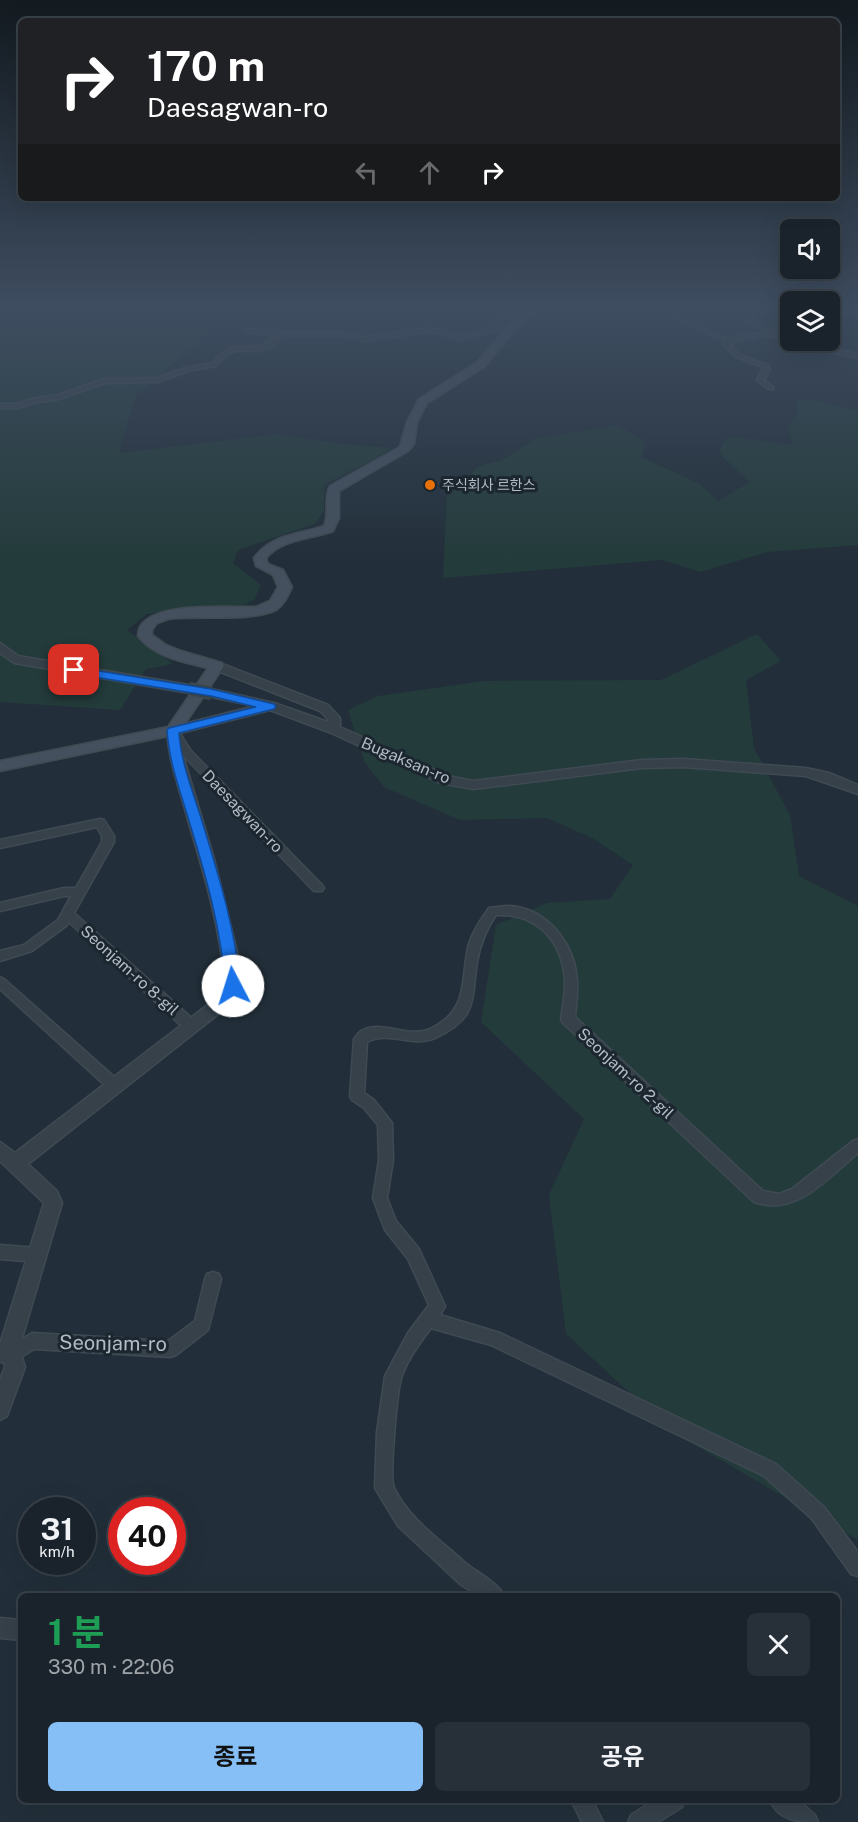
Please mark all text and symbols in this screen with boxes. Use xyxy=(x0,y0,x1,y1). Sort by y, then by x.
text: 170 m xyxy=(147,41,265,90)
icon: right xyxy=(48,42,126,120)
text: Daesagwan-ro xyxy=(147,91,328,123)
icon: left xyxy=(350,156,383,189)
icon: ahead xyxy=(413,156,446,189)
icon: right xyxy=(476,156,509,189)
map controls xyxy=(780,219,840,351)
button: sound xyxy=(780,219,840,279)
button: layers xyxy=(780,291,840,351)
place label: 주식회사 르한스 xyxy=(442,477,536,493)
marker: 주식회사 르한스 xyxy=(423,478,437,492)
pin xyxy=(48,644,99,695)
icon: arrive xyxy=(57,653,90,686)
street label: Bugaksan-ro xyxy=(358,733,453,788)
street label: Daesagwan-ro xyxy=(198,766,287,857)
street label: Seonjam-ro 8-gil xyxy=(77,921,183,1019)
position arrow xyxy=(201,954,265,1018)
street label: Seonjam-ro 2-gil xyxy=(574,1024,678,1123)
street label: Seonjam-ro xyxy=(59,1330,167,1356)
speed limit sign: 40 xyxy=(108,1497,186,1575)
text: 31 xyxy=(41,1511,73,1547)
text: km/h xyxy=(39,1543,75,1560)
text: 1 분 xyxy=(48,1611,105,1653)
button: close xyxy=(747,1613,810,1676)
text: 330 m · 22:06 xyxy=(48,1655,174,1679)
button: 종료 xyxy=(48,1722,423,1791)
button: 공유 xyxy=(435,1722,810,1791)

